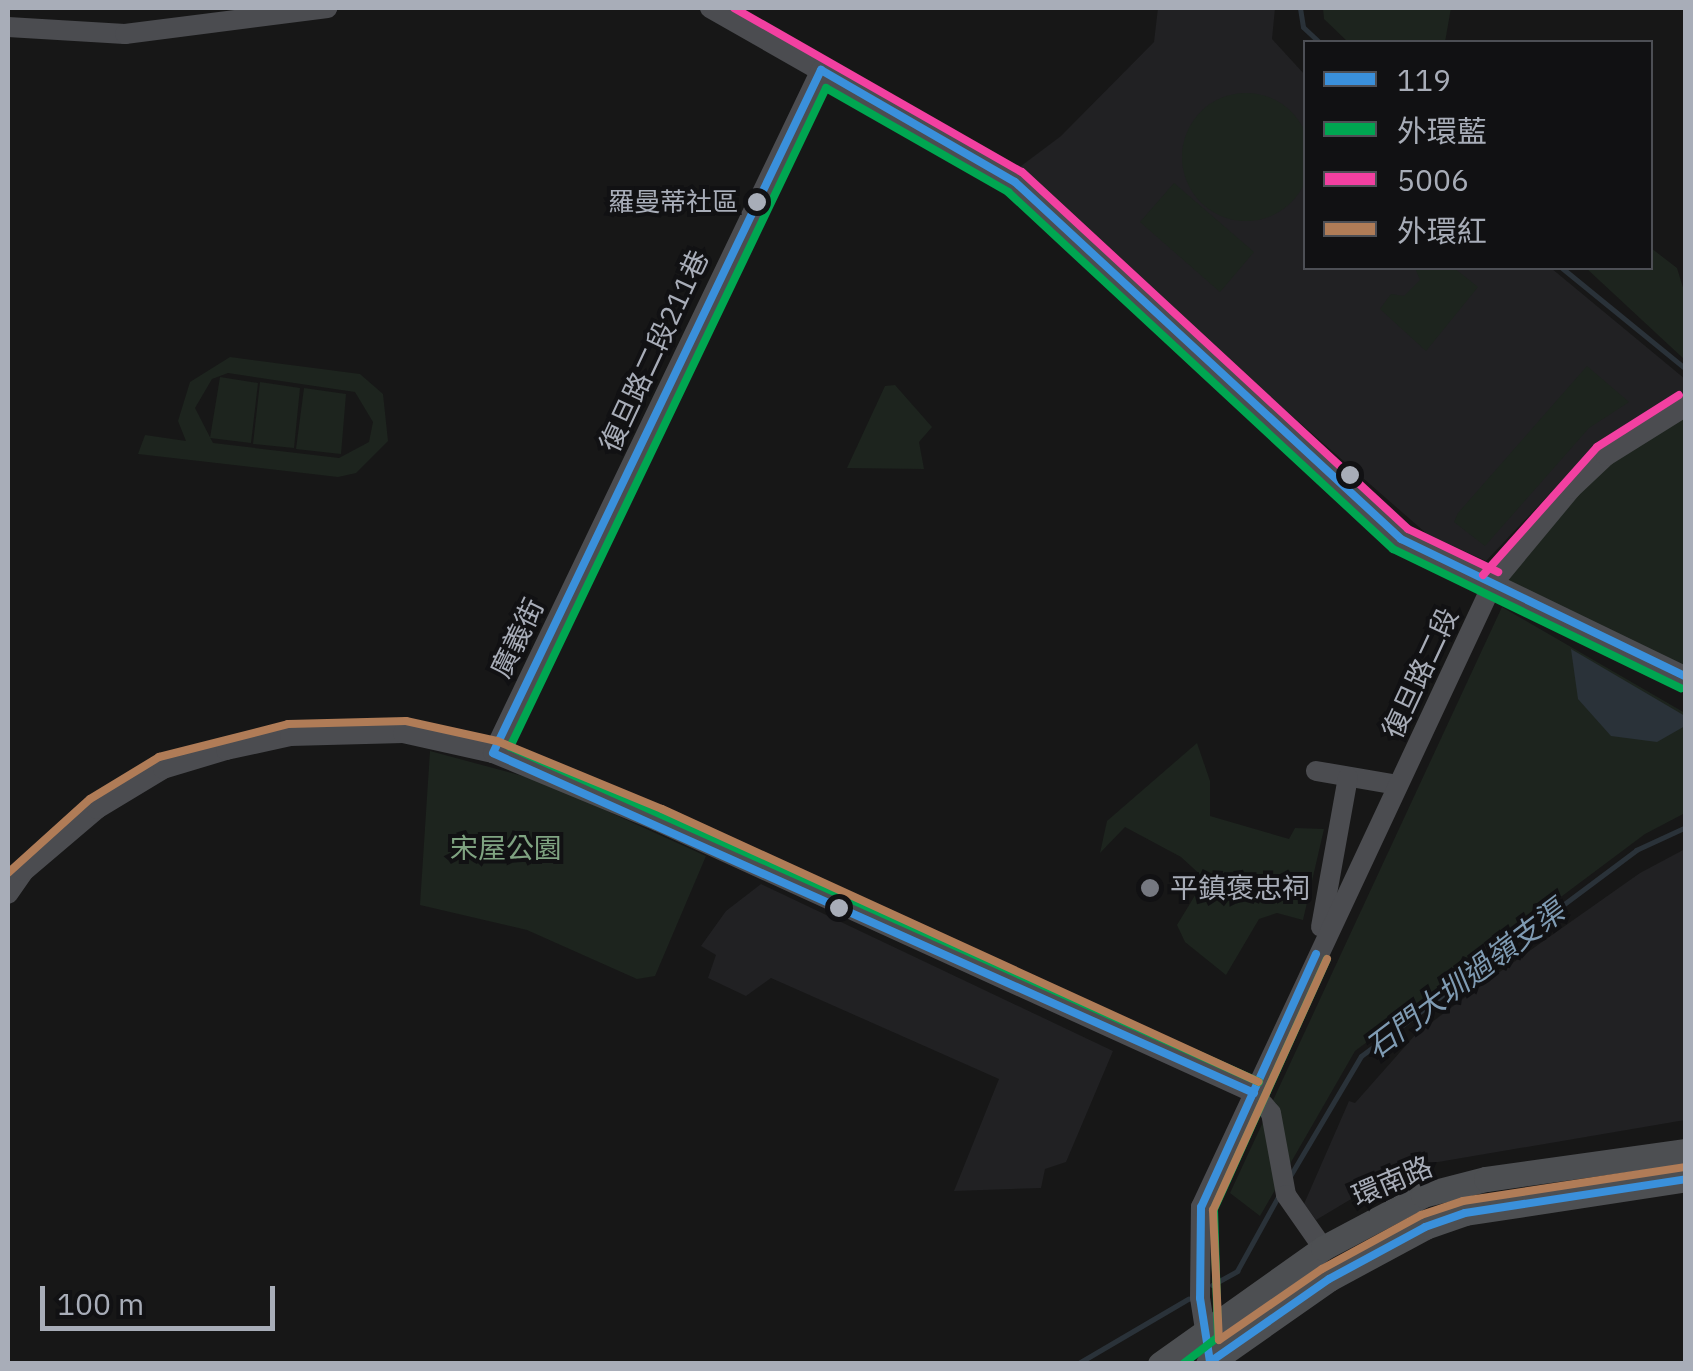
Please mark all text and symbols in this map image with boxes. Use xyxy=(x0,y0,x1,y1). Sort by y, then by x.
legend xyxy=(1303,40,1653,270)
text: 119 xyxy=(1397,60,1451,99)
text: 外環藍 xyxy=(1397,111,1487,150)
text: 5006 xyxy=(1397,160,1469,199)
place label: 羅曼蒂社區 xyxy=(608,186,738,218)
marker: 羅曼蒂社區 xyxy=(747,192,767,212)
text: 外環紅 xyxy=(1397,211,1487,250)
street label: 復旦路二段211巷 xyxy=(593,245,715,457)
unlabelled marker xyxy=(1340,465,1360,485)
street label: 廣義街 xyxy=(483,593,551,683)
street label: 復旦路二段 xyxy=(1375,602,1465,744)
park label: 宋屋公園 xyxy=(450,831,562,865)
place label: 平鎮褒忠祠 xyxy=(1170,871,1310,905)
marker: 平鎮褒忠祠 xyxy=(1139,877,1161,899)
water label: 石門大圳過嶺支渠 xyxy=(1358,892,1572,1066)
unlabelled marker xyxy=(829,898,849,918)
street label: 環南路 xyxy=(1347,1149,1437,1213)
scale bar xyxy=(45,1266,280,1328)
text: 100 m xyxy=(57,1284,144,1323)

